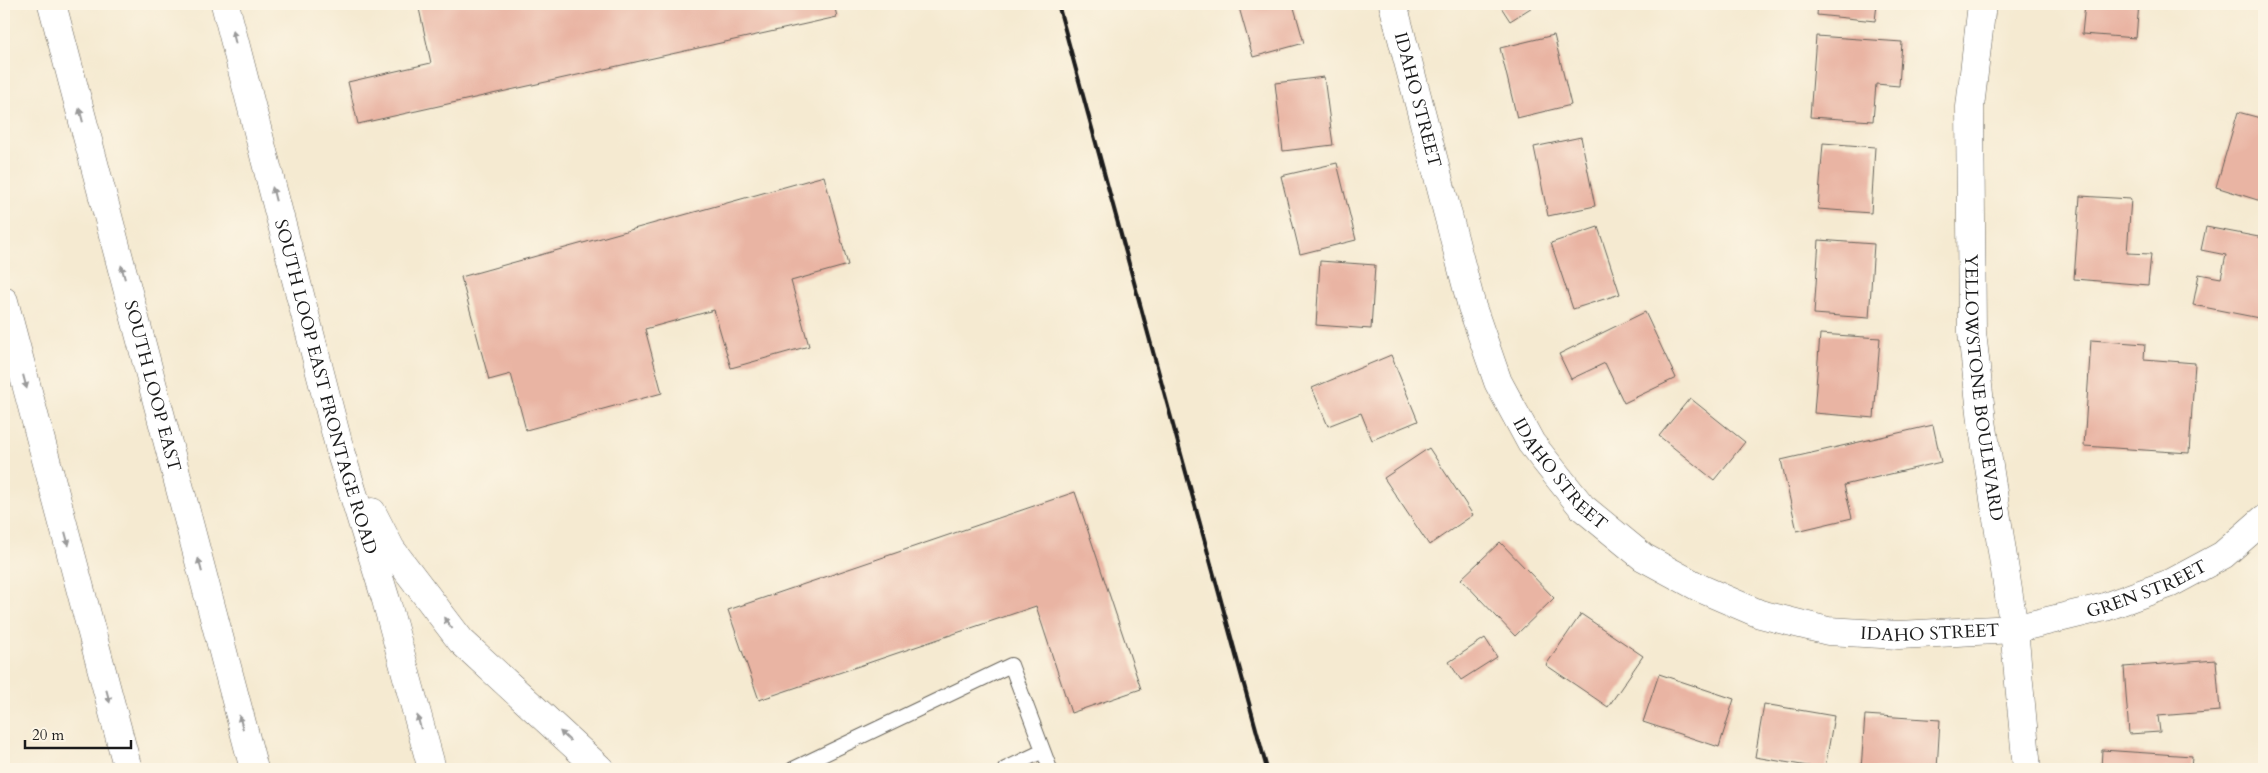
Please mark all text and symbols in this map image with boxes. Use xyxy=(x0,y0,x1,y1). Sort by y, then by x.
one-way arrow xyxy=(229,29,237,44)
street label: IDAHO STREET xyxy=(1388,29,1448,170)
one-way arrow xyxy=(77,108,85,123)
one-way arrow xyxy=(270,187,278,202)
street label: SOUTH LOOP EAST FRONTAGE ROAD xyxy=(269,217,384,557)
street label: YELLOWSTONE BOULEVARD xyxy=(1959,254,2010,523)
one-way arrow xyxy=(119,265,127,280)
street label: SOUTH LOOP EAST xyxy=(118,298,187,474)
one-way arrow xyxy=(21,374,29,390)
street label: IDAHO STREET xyxy=(1507,413,1613,536)
one-way arrow xyxy=(63,531,71,547)
street label: GREN STREET xyxy=(2084,553,2211,624)
one-way arrow xyxy=(196,557,204,573)
one-way arrow xyxy=(443,617,453,630)
street label: IDAHO STREET xyxy=(1860,617,2000,648)
one-way arrow xyxy=(105,689,113,704)
one-way arrow xyxy=(237,715,245,730)
one-way arrow xyxy=(415,715,423,730)
scale bar xyxy=(25,718,131,750)
text: 20 m xyxy=(32,725,64,745)
one-way arrow xyxy=(559,730,571,742)

